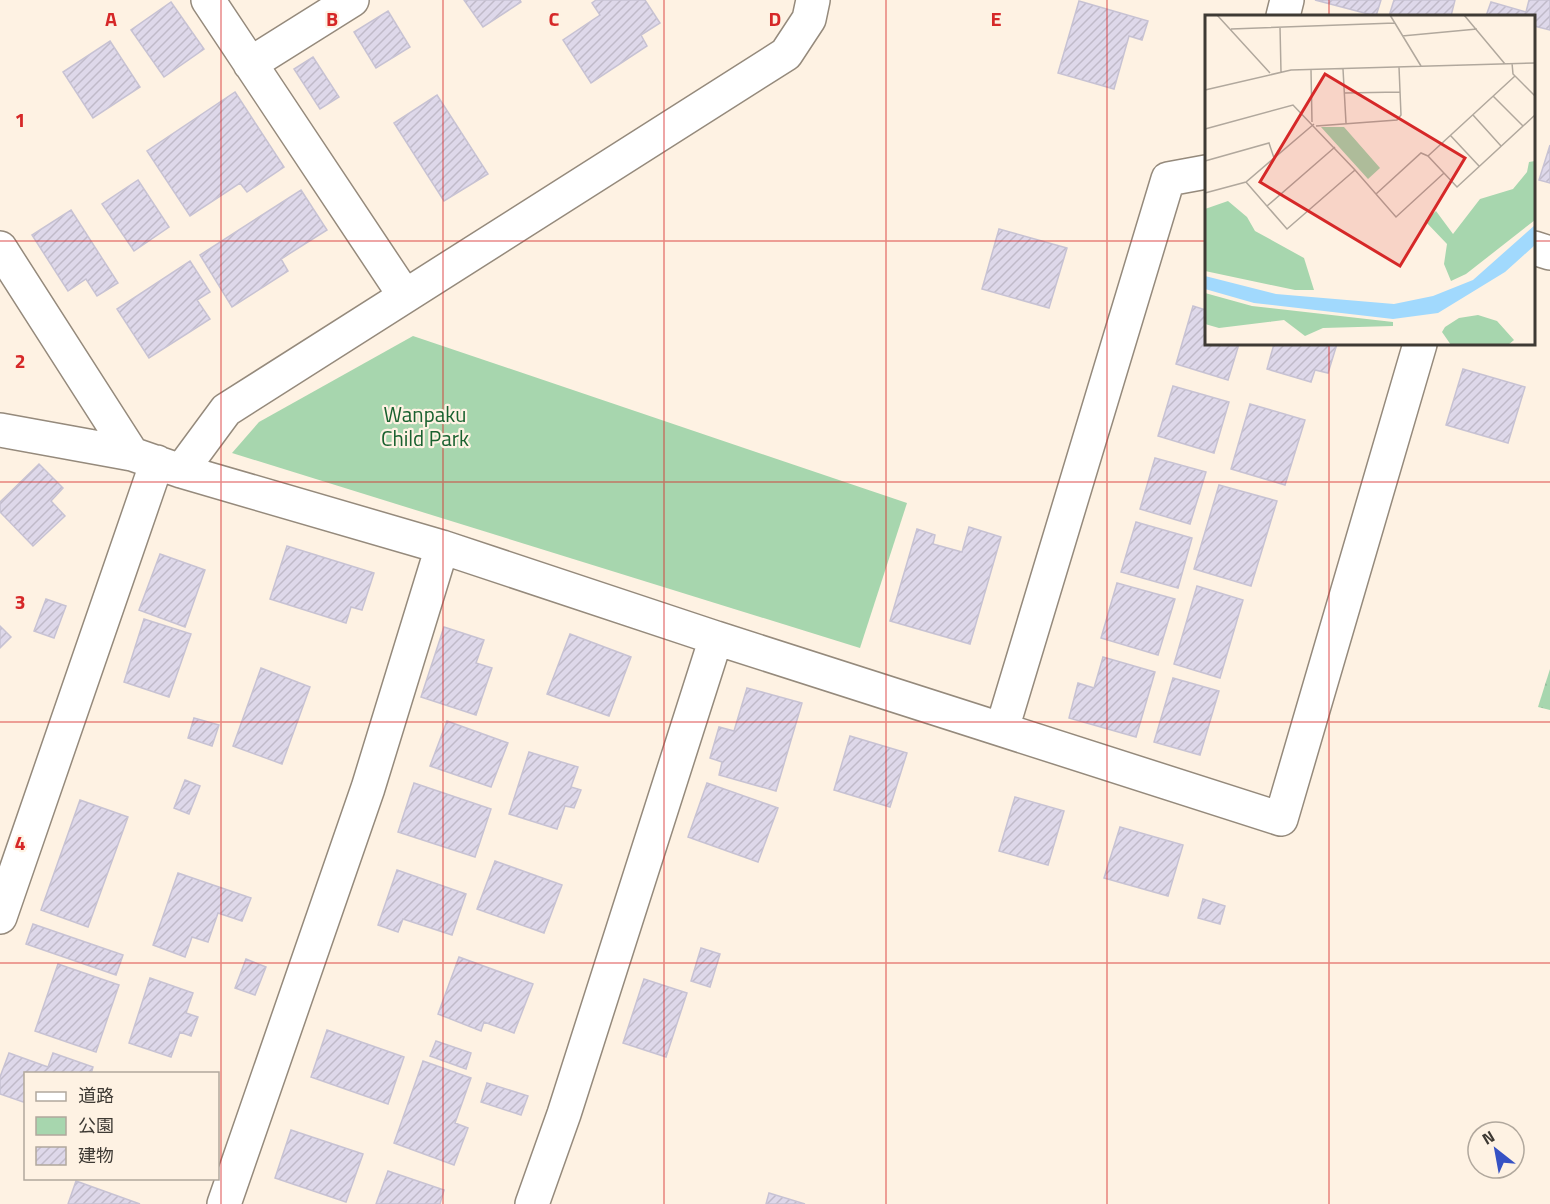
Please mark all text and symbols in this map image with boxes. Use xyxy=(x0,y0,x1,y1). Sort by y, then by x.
text: A xyxy=(105,3,117,34)
text: B xyxy=(326,3,338,34)
text: C xyxy=(549,3,560,34)
text: D xyxy=(769,3,781,34)
text: E xyxy=(990,3,1002,34)
inset map xyxy=(1205,15,1535,345)
text: 1 xyxy=(14,104,26,135)
text: 2 xyxy=(14,345,26,376)
park label: Wanpaku Child Park xyxy=(381,398,469,454)
text: 3 xyxy=(14,586,26,617)
text: 4 xyxy=(14,827,26,858)
legend xyxy=(24,1072,219,1180)
text: 道路 xyxy=(78,1082,114,1109)
text: 公園 xyxy=(78,1112,114,1139)
north arrow xyxy=(1466,1120,1526,1180)
text: N xyxy=(1477,1124,1499,1150)
text: 建物 xyxy=(78,1142,114,1169)

